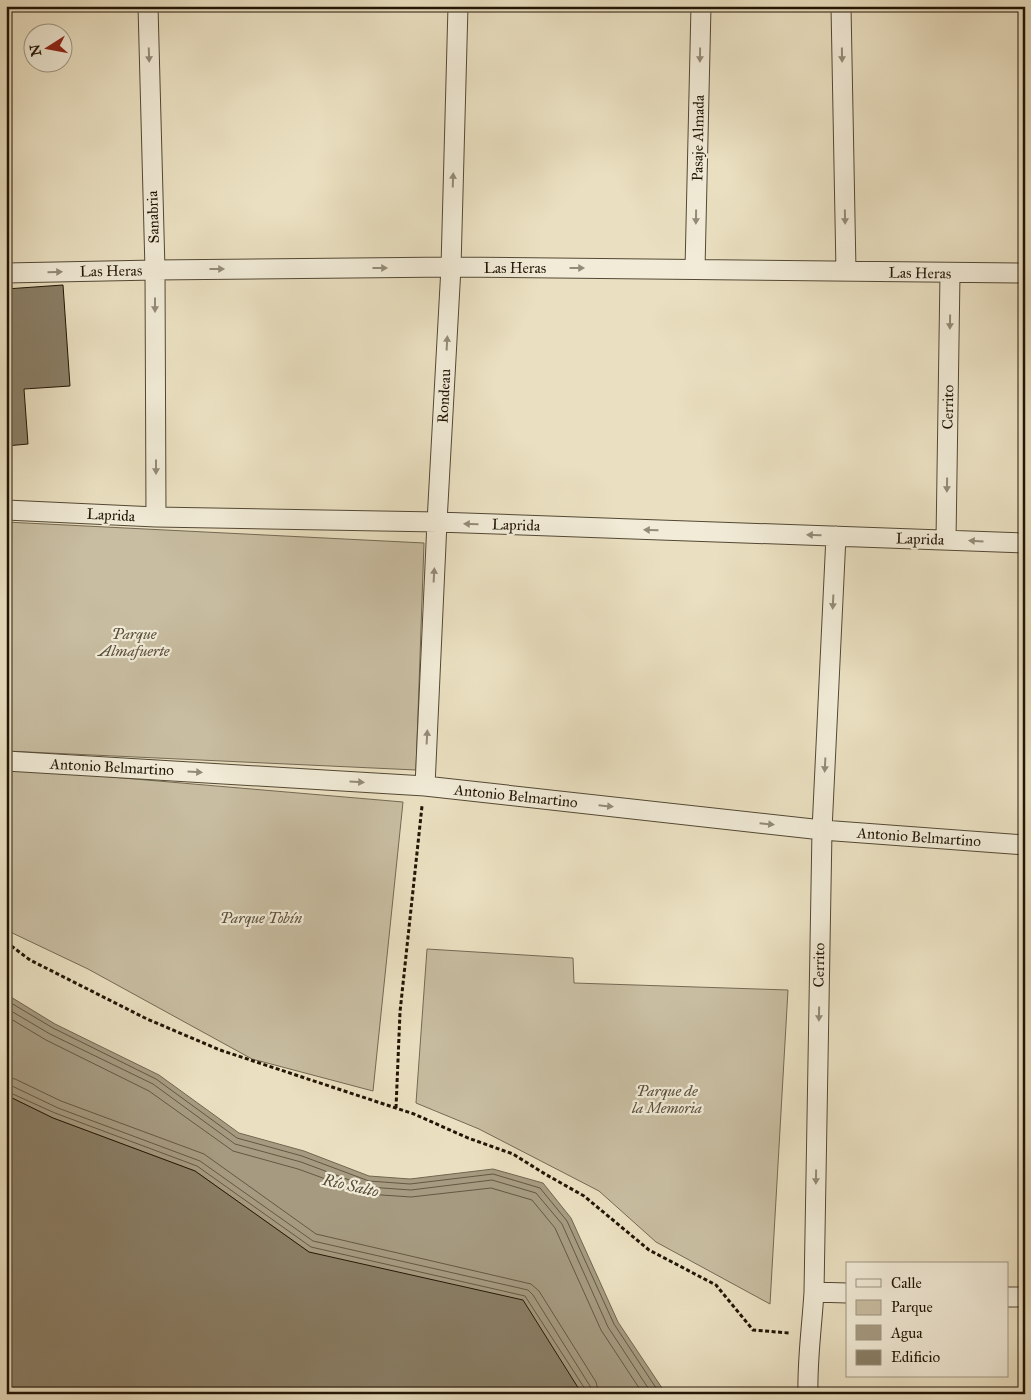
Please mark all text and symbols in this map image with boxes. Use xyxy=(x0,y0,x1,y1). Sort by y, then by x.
north arrow xyxy=(22,22,72,72)
text: N xyxy=(26,43,45,58)
one-way arrow xyxy=(145,47,153,63)
one-way arrow xyxy=(695,47,703,63)
one-way arrow xyxy=(838,47,846,63)
street label: Pasaje Almada xyxy=(688,94,708,181)
one-way arrow xyxy=(450,172,458,188)
street label: Sanabria xyxy=(143,190,163,244)
one-way arrow xyxy=(692,210,700,226)
one-way arrow xyxy=(841,210,849,226)
street label: Las Heras xyxy=(484,259,546,277)
street label: Las Heras xyxy=(80,261,142,281)
street label: Las Heras xyxy=(889,263,951,283)
one-way arrow xyxy=(372,264,388,272)
one-way arrow xyxy=(570,264,586,272)
one-way arrow xyxy=(210,265,226,273)
one-way arrow xyxy=(47,268,63,276)
one-way arrow xyxy=(151,297,159,313)
one-way arrow xyxy=(945,315,953,331)
one-way arrow xyxy=(443,334,451,350)
street label: Rondeau xyxy=(434,368,454,424)
street label: Cerrito xyxy=(939,384,957,430)
one-way arrow xyxy=(152,460,160,476)
one-way arrow xyxy=(943,477,951,493)
street label: Laprida xyxy=(86,505,136,525)
street label: Laprida xyxy=(491,515,541,535)
one-way arrow xyxy=(463,519,479,527)
one-way arrow xyxy=(643,526,659,534)
street label: Laprida xyxy=(895,529,945,549)
one-way arrow xyxy=(805,531,821,539)
one-way arrow xyxy=(968,537,984,545)
one-way arrow xyxy=(431,566,439,582)
one-way arrow xyxy=(828,595,836,611)
park label: Parque Almafuerte xyxy=(97,625,170,660)
one-way arrow xyxy=(423,729,431,745)
street label: Antonio Belmartino xyxy=(49,755,175,779)
one-way arrow xyxy=(820,757,828,773)
one-way arrow xyxy=(187,769,203,777)
one-way arrow xyxy=(349,778,365,786)
street label: Antonio Belmartino xyxy=(452,780,579,811)
one-way arrow xyxy=(598,802,614,810)
one-way arrow xyxy=(759,820,775,828)
street label: Antonio Belmartino xyxy=(855,824,982,850)
park label: Parque Tobín xyxy=(220,909,302,927)
street label: Cerrito xyxy=(810,942,828,988)
one-way arrow xyxy=(814,1007,822,1023)
park label: Parque de la Memoria xyxy=(631,1082,702,1117)
one-way arrow xyxy=(812,1169,820,1185)
water label: Río Salto xyxy=(320,1170,381,1201)
legend xyxy=(846,1262,1008,1378)
text: Calle xyxy=(891,1274,922,1292)
text: Parque xyxy=(891,1298,933,1317)
text: Agua xyxy=(890,1324,923,1342)
text: Edificio xyxy=(891,1348,940,1366)

